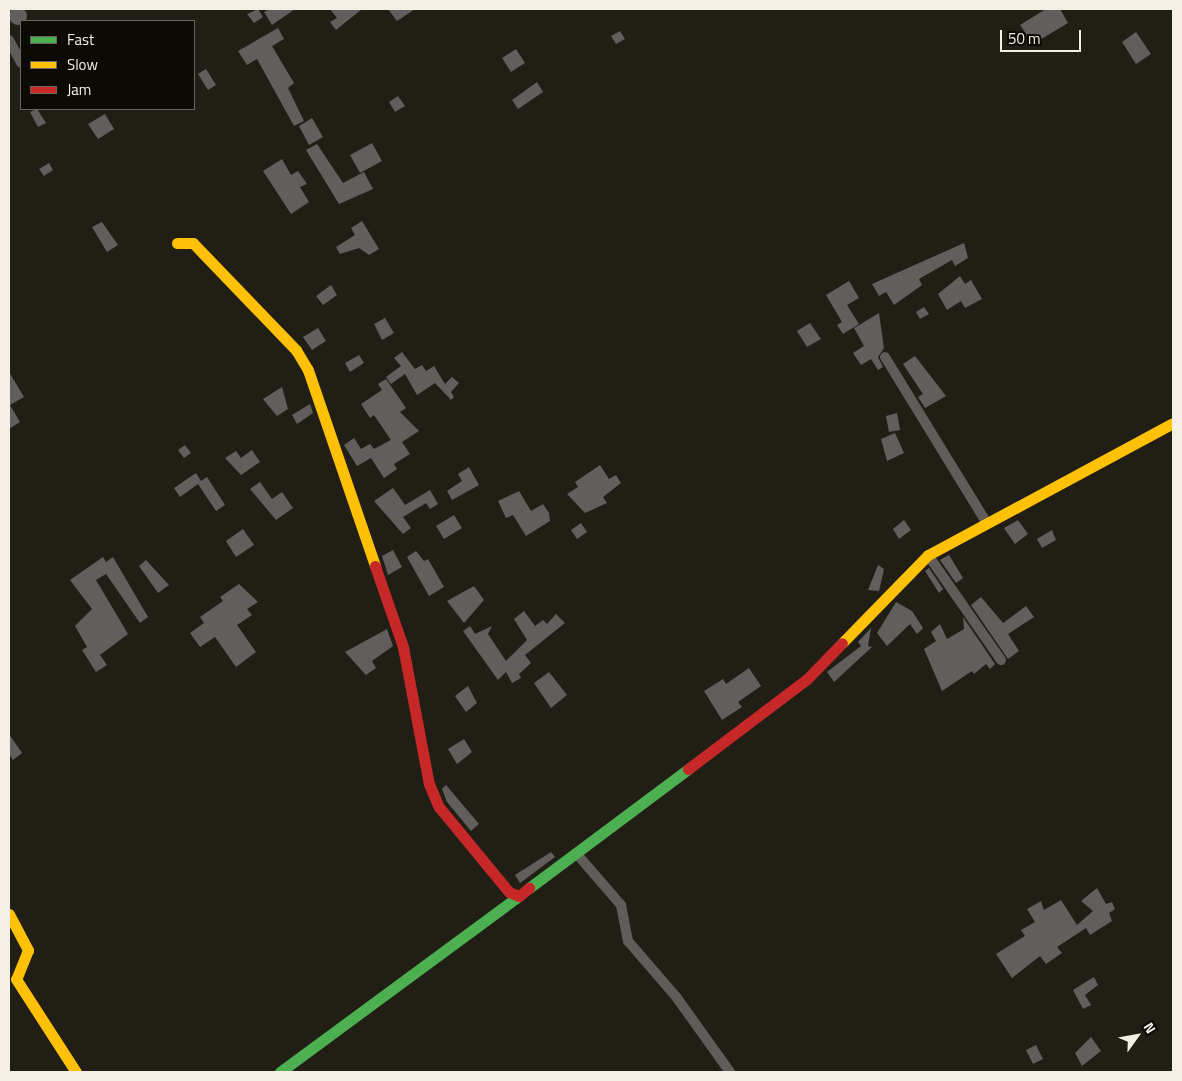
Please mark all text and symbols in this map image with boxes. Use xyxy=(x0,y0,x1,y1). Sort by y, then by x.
legend xyxy=(20,20,195,110)
scale bar xyxy=(1002,20,1083,52)
text: 50 m xyxy=(1008,27,1041,50)
text: Fast xyxy=(67,28,94,51)
text: Slow xyxy=(67,53,98,76)
text: Jam xyxy=(67,78,91,101)
north arrow xyxy=(1112,1011,1162,1061)
text: N xyxy=(1139,1018,1162,1037)

